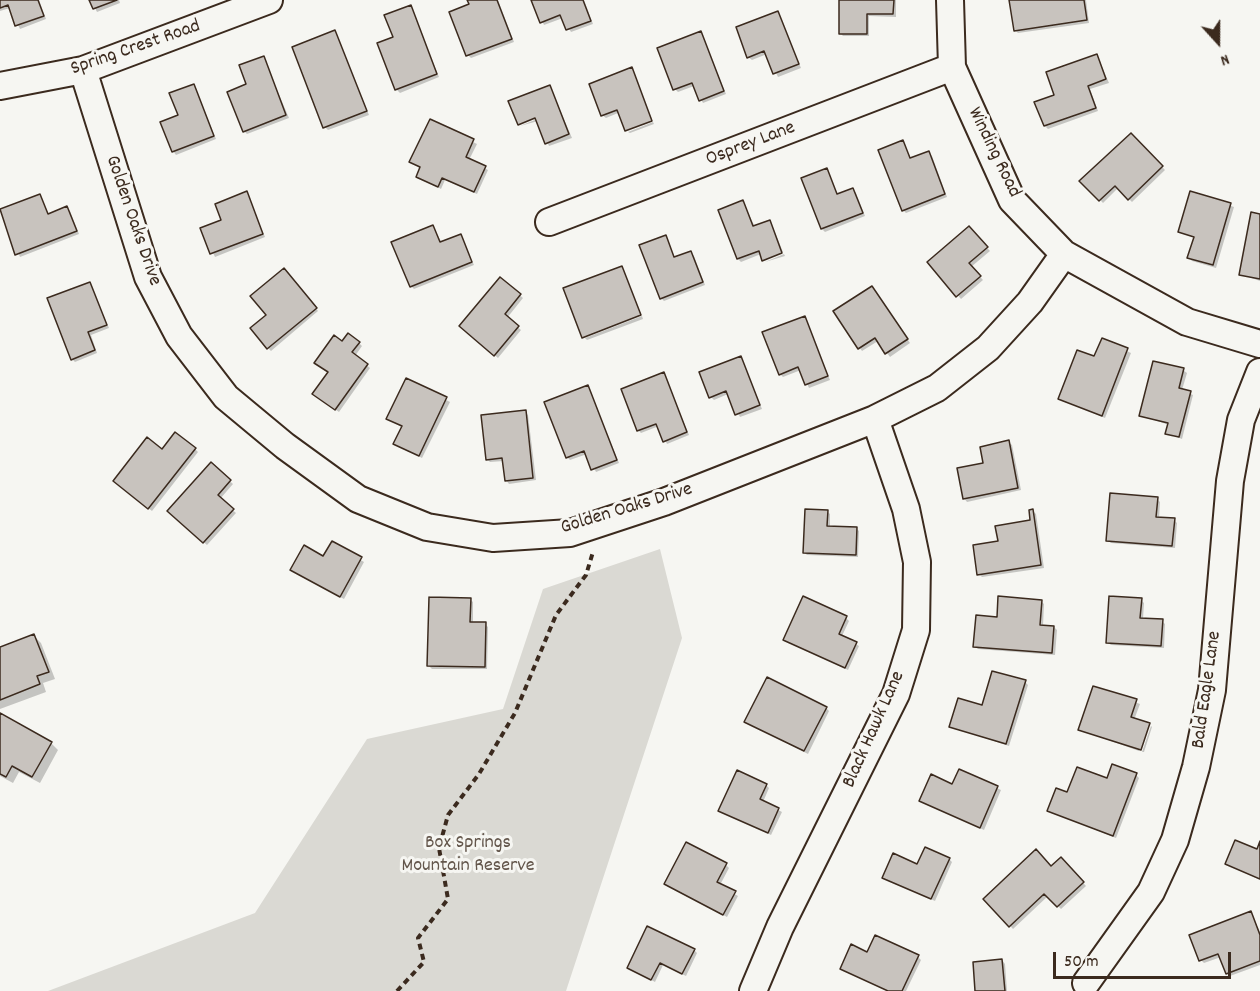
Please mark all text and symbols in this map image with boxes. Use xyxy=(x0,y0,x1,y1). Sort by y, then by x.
north arrow xyxy=(1188,12,1248,72)
street label: Spring Crest Road xyxy=(68,16,204,82)
text: N xyxy=(1217,47,1232,71)
street label: Winding Road xyxy=(961,104,1025,202)
street label: Osprey Lane xyxy=(703,117,799,173)
street label: Golden Oaks Drive xyxy=(98,153,166,289)
street label: Golden Oaks Drive xyxy=(558,479,696,541)
street label: Bald Eagle Lane xyxy=(1188,630,1228,750)
street label: Black Hawk Lane xyxy=(839,668,911,792)
park label: Box Springs Mountain Reserve xyxy=(401,832,535,879)
scale bar xyxy=(1056,940,1234,978)
text: 50 m xyxy=(1064,950,1099,975)

